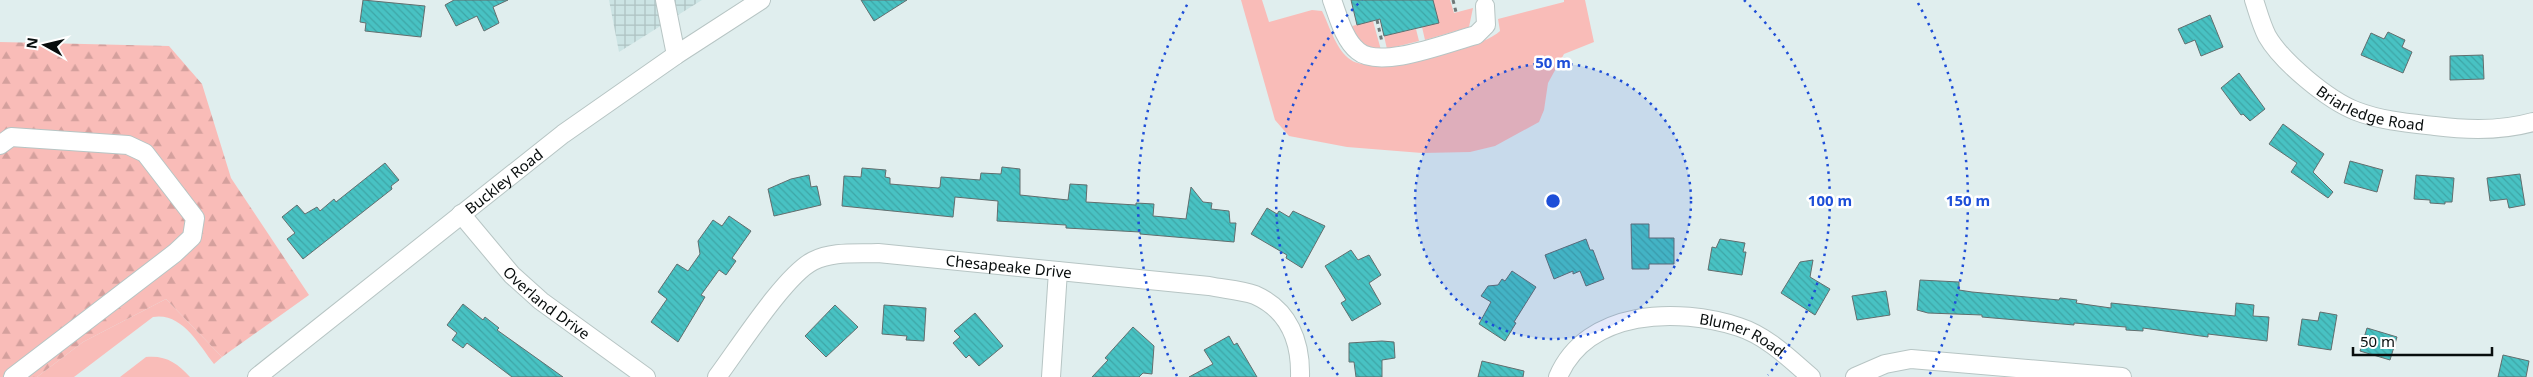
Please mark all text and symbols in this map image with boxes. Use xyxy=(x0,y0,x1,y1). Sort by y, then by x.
north arrow xyxy=(20,20,70,70)
text: N xyxy=(21,36,42,50)
text: 50 m xyxy=(1535,52,1571,72)
street label: Briarledge Road xyxy=(2313,80,2425,135)
street label: Buckley Road xyxy=(461,144,547,218)
text: 100 m xyxy=(1808,190,1852,210)
text: 150 m xyxy=(1946,190,1990,210)
centre of rings xyxy=(1544,192,1562,210)
street label: Chesapeake Drive xyxy=(945,250,1073,282)
street label: Overland Drive xyxy=(499,262,594,343)
street label: Blumer Road xyxy=(1698,308,1789,361)
scale bar xyxy=(2353,324,2492,356)
text: 50 m xyxy=(2360,331,2395,351)

